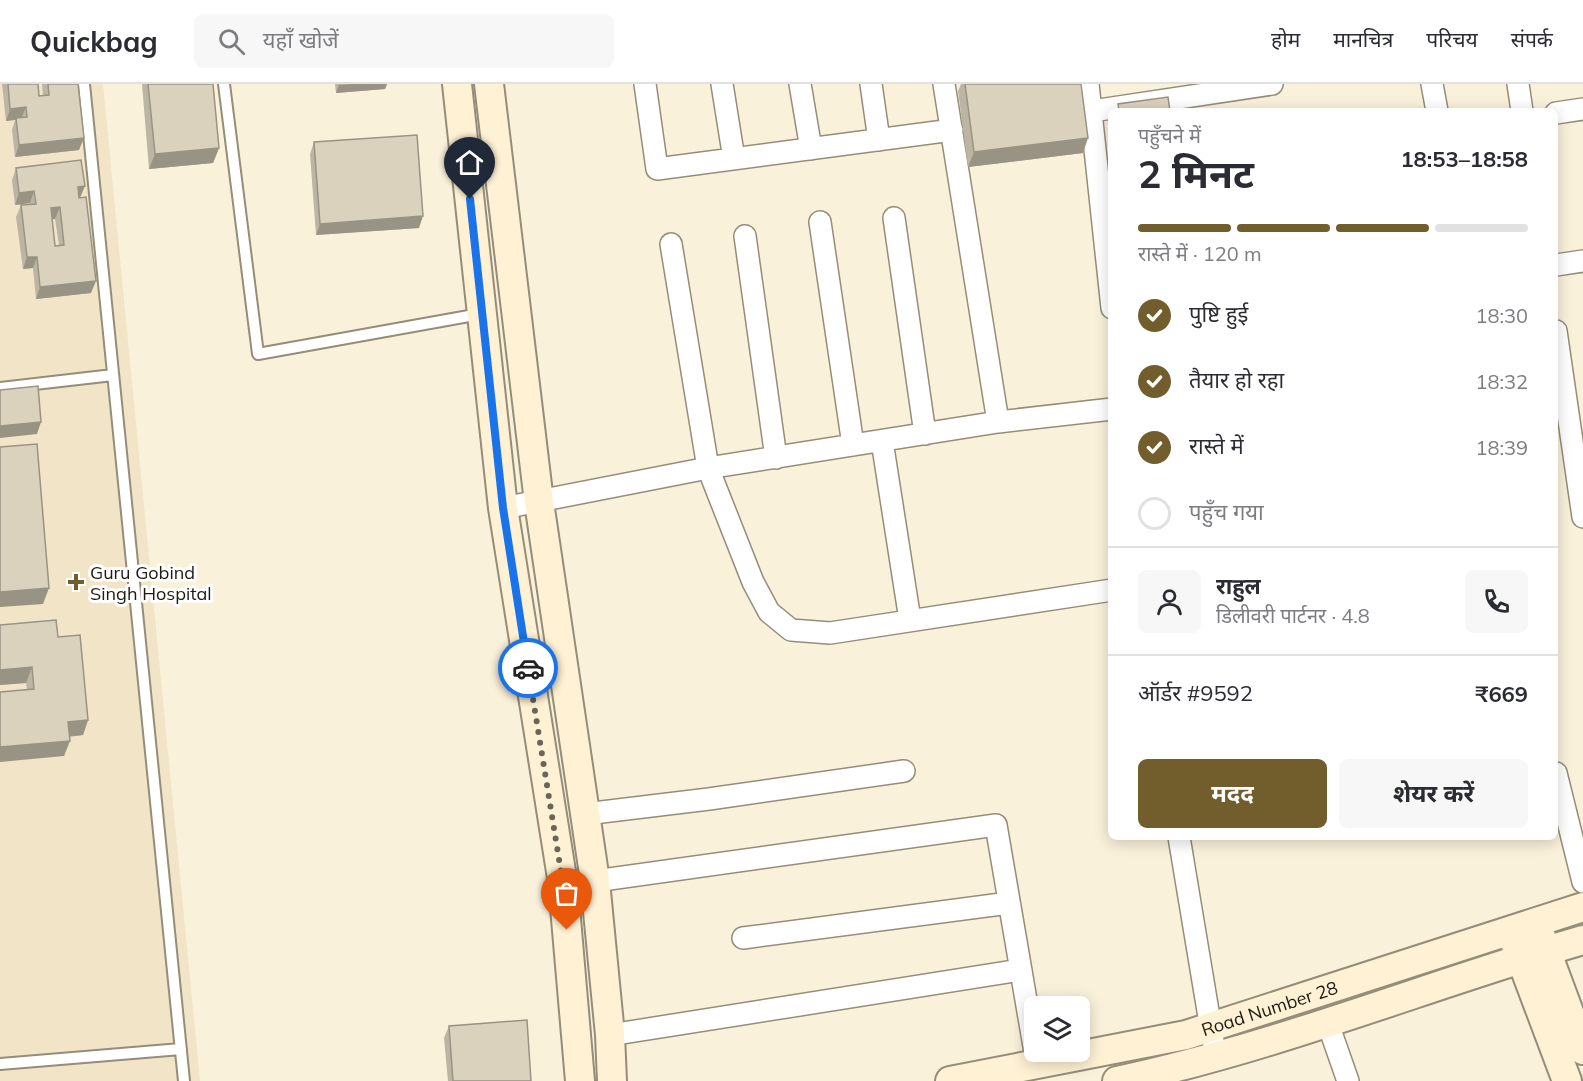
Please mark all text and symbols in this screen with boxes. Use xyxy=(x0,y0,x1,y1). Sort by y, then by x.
search box xyxy=(194,14,614,68)
text: Quickbag xyxy=(30,24,158,59)
icon: search xyxy=(215,25,248,58)
text: यहाँ खोजें xyxy=(263,26,339,54)
text: होम xyxy=(1271,26,1300,52)
text: मानचित्र xyxy=(1333,26,1393,52)
text: परिचय xyxy=(1426,26,1478,52)
text: संपर्क xyxy=(1511,26,1553,52)
text: पहुँचने में xyxy=(1138,123,1201,148)
pin xyxy=(444,137,495,199)
text: 18:53–18:58 xyxy=(1400,145,1528,173)
icon: home xyxy=(453,146,486,179)
text: 2 मिनट xyxy=(1138,149,1254,198)
text: रास्ते में · 120 m xyxy=(1138,241,1262,266)
icon: check xyxy=(1138,299,1171,332)
text: पुष्टि हुई xyxy=(1189,300,1248,328)
text: 18:30 xyxy=(1475,303,1528,328)
icon: check xyxy=(1138,365,1171,398)
text: तैयार हो रहा xyxy=(1189,366,1284,394)
text: 18:32 xyxy=(1475,369,1528,394)
icon: check xyxy=(1138,431,1171,464)
text: रास्ते में xyxy=(1189,432,1244,460)
text: 18:39 xyxy=(1475,435,1528,460)
text: पहुँच गया xyxy=(1189,498,1264,526)
place label: Guru Gobind Singh Hospital xyxy=(90,561,212,605)
button: person xyxy=(1138,570,1201,633)
button: phone xyxy=(1465,570,1528,633)
text: राहुल xyxy=(1216,572,1261,600)
marker: Guru Gobind Singh Hospital xyxy=(67,573,85,591)
text: डिलीवरी पार्टनर · 4.8 xyxy=(1216,603,1370,628)
courier xyxy=(498,638,558,698)
icon: car xyxy=(512,652,545,685)
text: ऑर्डर #9592 xyxy=(1138,679,1253,707)
text: ₹669 xyxy=(1475,680,1528,708)
button: मदद xyxy=(1138,759,1327,828)
button: शेयर करें xyxy=(1339,759,1528,828)
pin xyxy=(541,868,592,930)
icon: bag xyxy=(550,877,583,910)
street label: Road Number 28 xyxy=(1198,975,1340,1041)
map controls xyxy=(1024,996,1090,1062)
button: layers xyxy=(1024,996,1090,1062)

